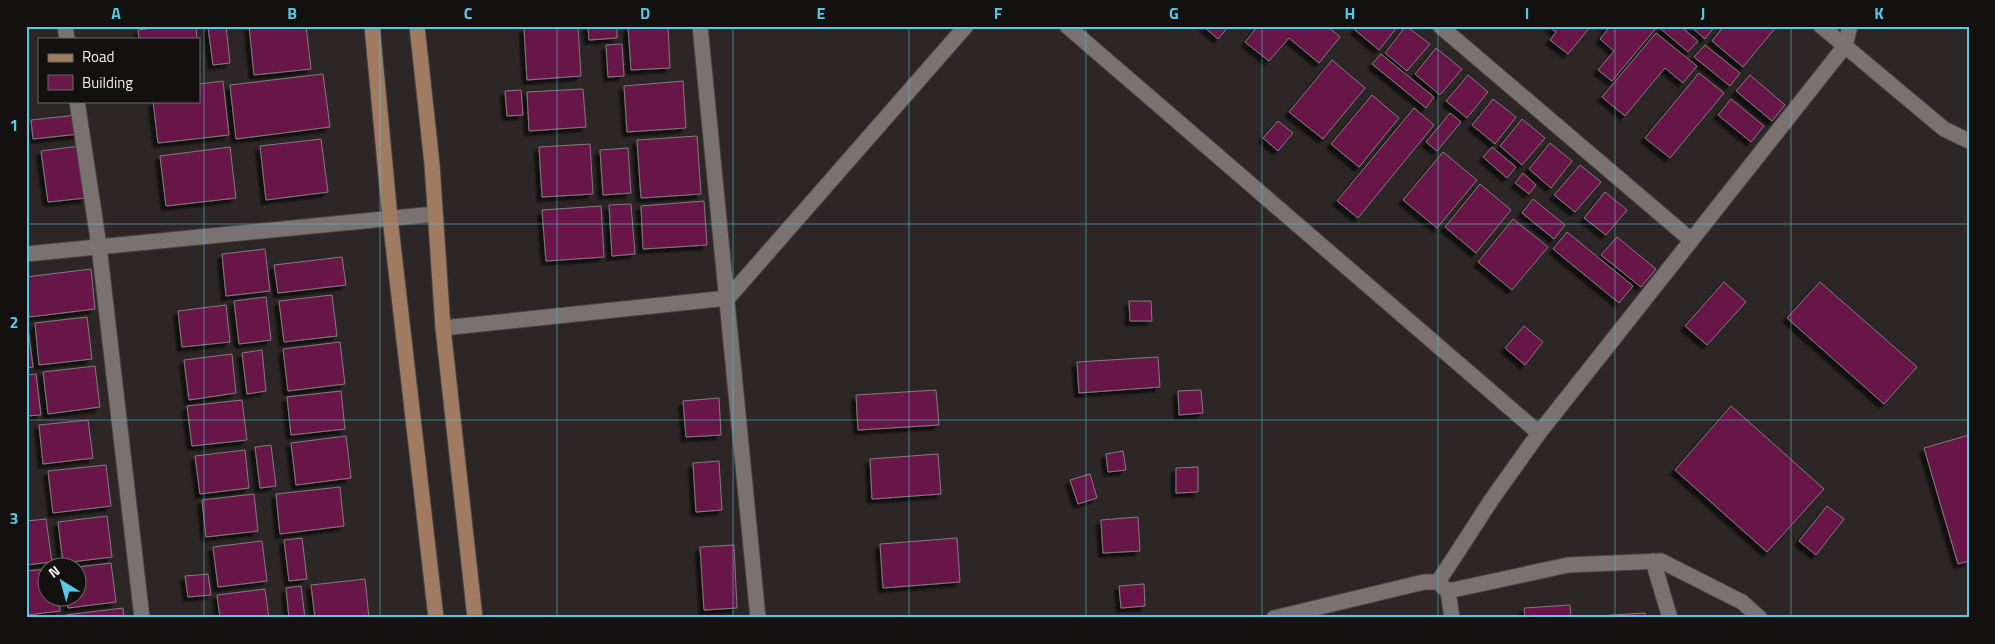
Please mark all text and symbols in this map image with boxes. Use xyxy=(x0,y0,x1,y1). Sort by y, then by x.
text: A xyxy=(111,1,121,25)
text: B xyxy=(287,1,297,25)
text: C xyxy=(464,1,473,25)
text: D xyxy=(640,1,650,25)
text: E xyxy=(817,1,826,25)
text: F xyxy=(994,1,1003,25)
text: G xyxy=(1169,1,1179,25)
text: H xyxy=(1345,1,1355,25)
text: I xyxy=(1525,1,1529,25)
text: J xyxy=(1701,1,1705,25)
text: K xyxy=(1874,1,1884,25)
legend xyxy=(38,38,200,102)
text: Road xyxy=(82,45,114,68)
text: Building xyxy=(82,71,133,94)
text: 1 xyxy=(10,113,18,137)
text: 2 xyxy=(10,310,18,334)
text: 3 xyxy=(10,506,18,530)
north arrow xyxy=(38,556,88,606)
text: N xyxy=(44,560,64,583)

